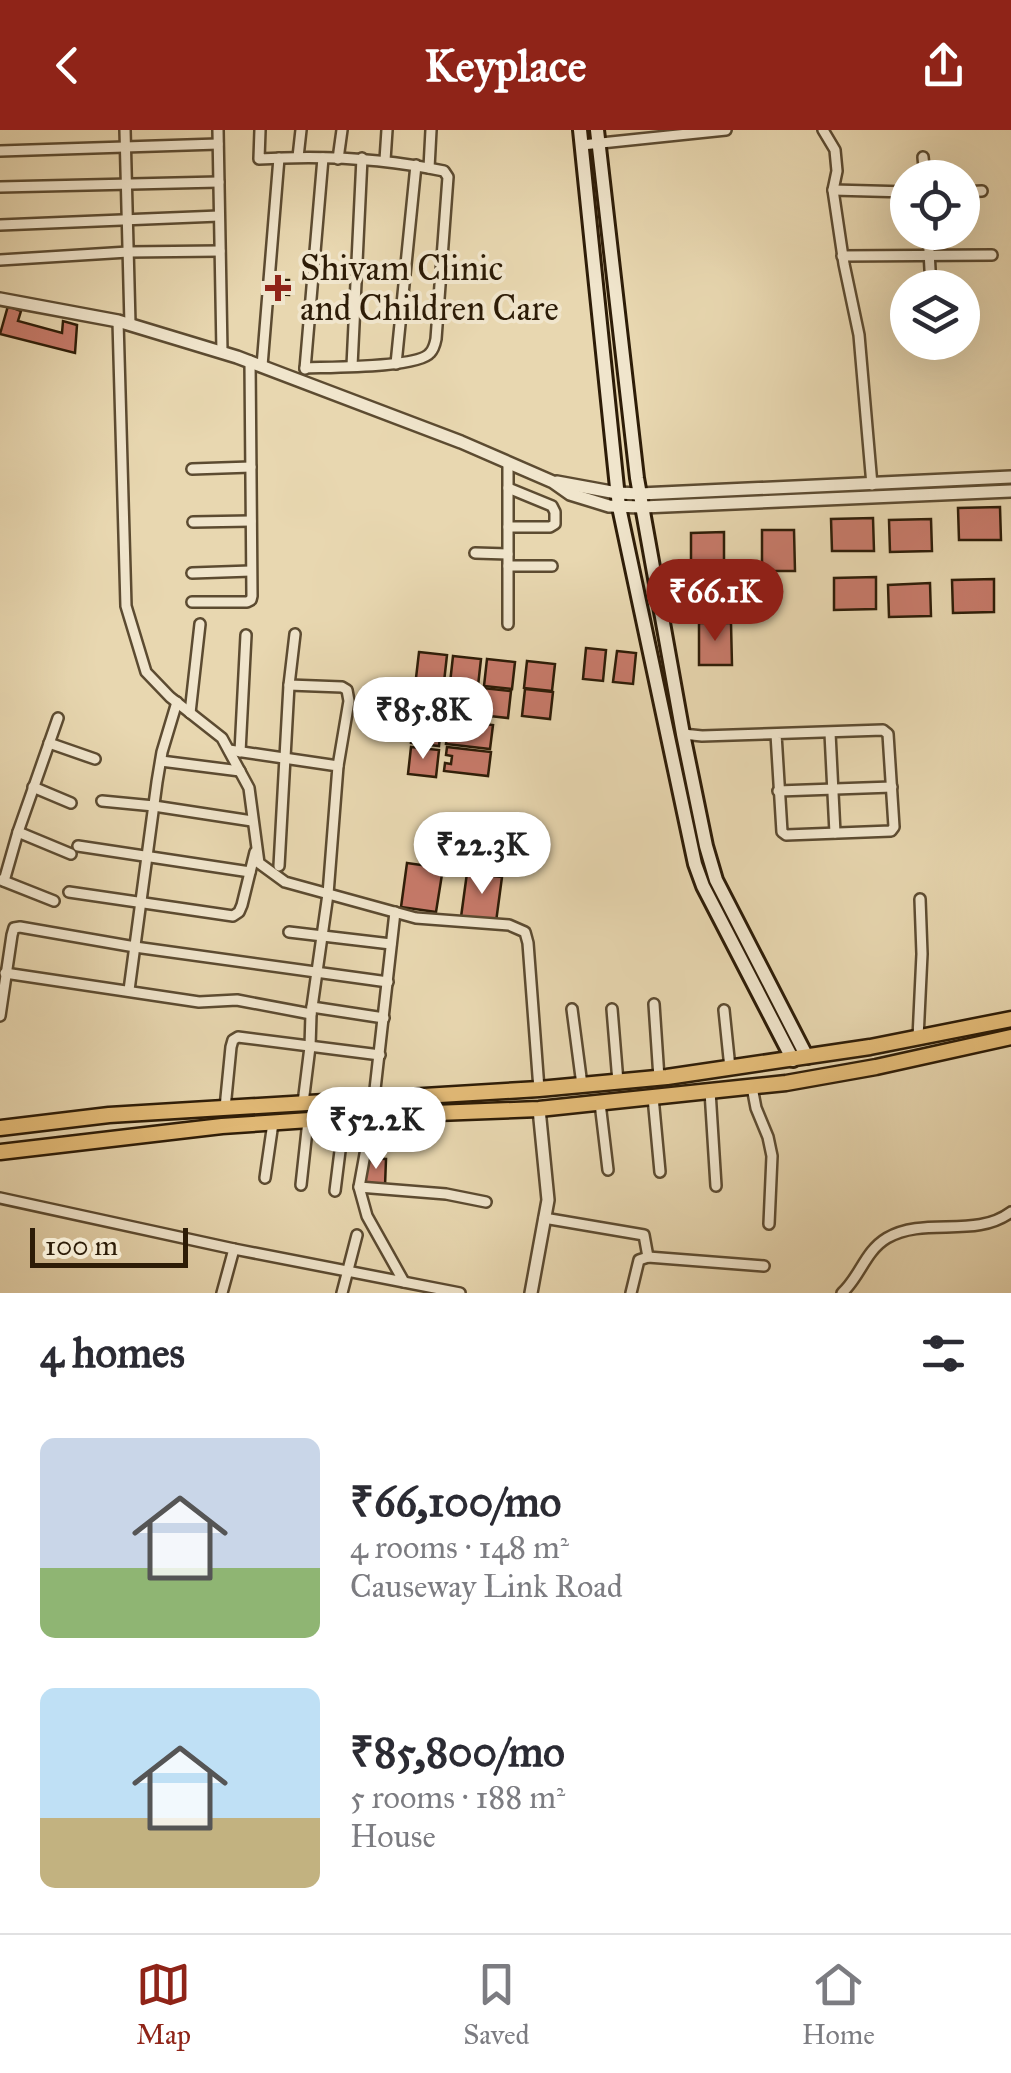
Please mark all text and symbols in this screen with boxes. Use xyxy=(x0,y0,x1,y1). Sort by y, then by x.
icon: back xyxy=(40,38,95,93)
text: Keyplace xyxy=(424,38,587,93)
icon: share xyxy=(916,38,971,93)
map controls xyxy=(890,160,980,360)
button: locate xyxy=(890,160,980,250)
place label: Shivam Clinic and Children Care xyxy=(300,247,559,330)
button: layers xyxy=(890,270,980,360)
marker: Shivam Clinic and Children Care xyxy=(265,275,291,301)
pin: ₹66.1K xyxy=(634,559,796,644)
text: ₹66.1K xyxy=(668,572,762,611)
pin: ₹85.8K xyxy=(342,677,504,762)
text: ₹85.8K xyxy=(375,690,471,729)
pin: ₹22.3K xyxy=(401,812,563,897)
text: ₹22.3K xyxy=(436,825,528,864)
pin: ₹52.2K xyxy=(295,1087,457,1172)
text: ₹52.2K xyxy=(329,1100,423,1139)
scale bar xyxy=(30,1223,188,1268)
text: 100 m xyxy=(45,1228,118,1263)
icon: filters xyxy=(916,1326,971,1381)
text: 4 homes xyxy=(40,1327,185,1379)
text: ₹66,100/mo xyxy=(350,1476,561,1528)
icon: home xyxy=(120,1478,240,1598)
text: 4 rooms · 148 m² xyxy=(350,1528,569,1567)
text: Causeway Link Road xyxy=(350,1567,623,1606)
text: ₹85,800/mo xyxy=(350,1726,565,1778)
icon: home xyxy=(120,1728,240,1848)
text: 5 rooms · 188 m² xyxy=(350,1778,565,1817)
text: House xyxy=(350,1817,436,1856)
tab: Map xyxy=(136,1957,191,2052)
tab: Saved xyxy=(463,1957,530,2052)
tab: Home xyxy=(802,1957,875,2052)

